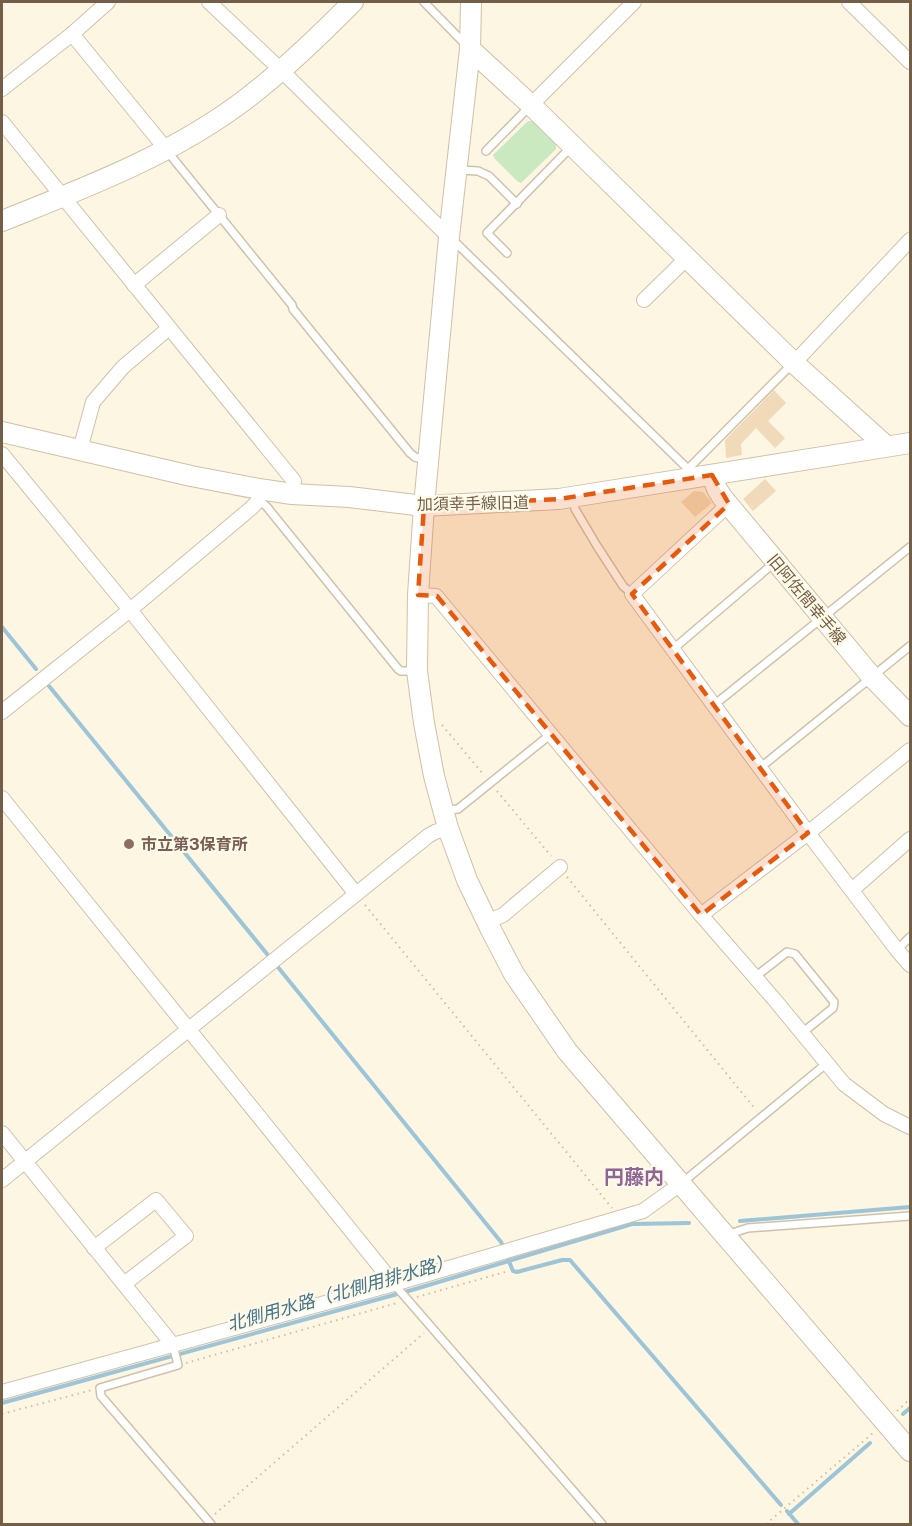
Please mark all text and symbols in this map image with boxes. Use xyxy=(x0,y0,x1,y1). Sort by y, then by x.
street label: 加須幸手線旧道 xyxy=(417,493,529,514)
street label: 旧阿佐間幸手線 xyxy=(763,550,850,648)
place label: 市立第3保育所 xyxy=(141,835,248,854)
marker: 市立第3保育所 xyxy=(122,837,136,851)
district label: 円藤内 xyxy=(604,1165,664,1189)
water label: 北側用水路（北側用排水路） xyxy=(225,1250,455,1335)

